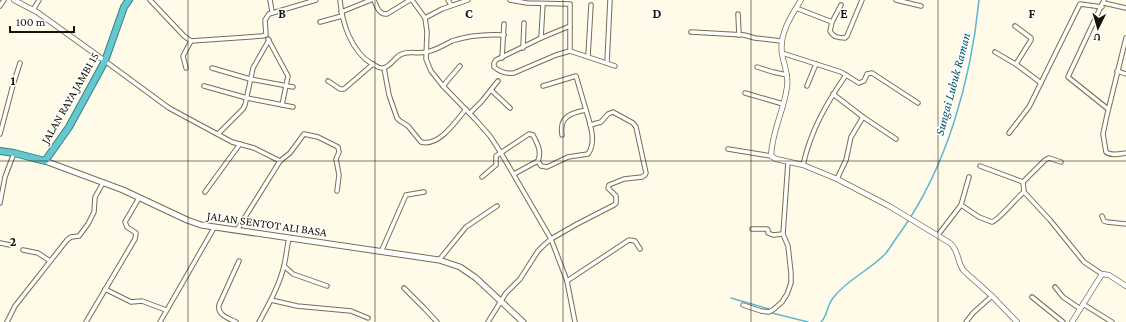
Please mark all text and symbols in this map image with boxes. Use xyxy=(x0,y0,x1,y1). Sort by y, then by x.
text: B xyxy=(278,6,286,21)
text: C xyxy=(465,6,473,21)
text: D xyxy=(653,6,662,21)
text: E xyxy=(840,6,848,21)
text: F xyxy=(1029,6,1036,21)
scale bar xyxy=(10,8,74,34)
north arrow xyxy=(1078,8,1118,48)
text: 100 m xyxy=(16,15,46,29)
water label: Sungai Lubuk Raman xyxy=(932,31,974,137)
text: U xyxy=(1092,32,1101,44)
street label: JALAN RAYA JAMBI 15 xyxy=(38,50,102,147)
text: 1 xyxy=(11,73,16,88)
street label: JALAN SENTOT ALI BASA xyxy=(205,209,328,239)
text: 2 xyxy=(10,234,17,249)

